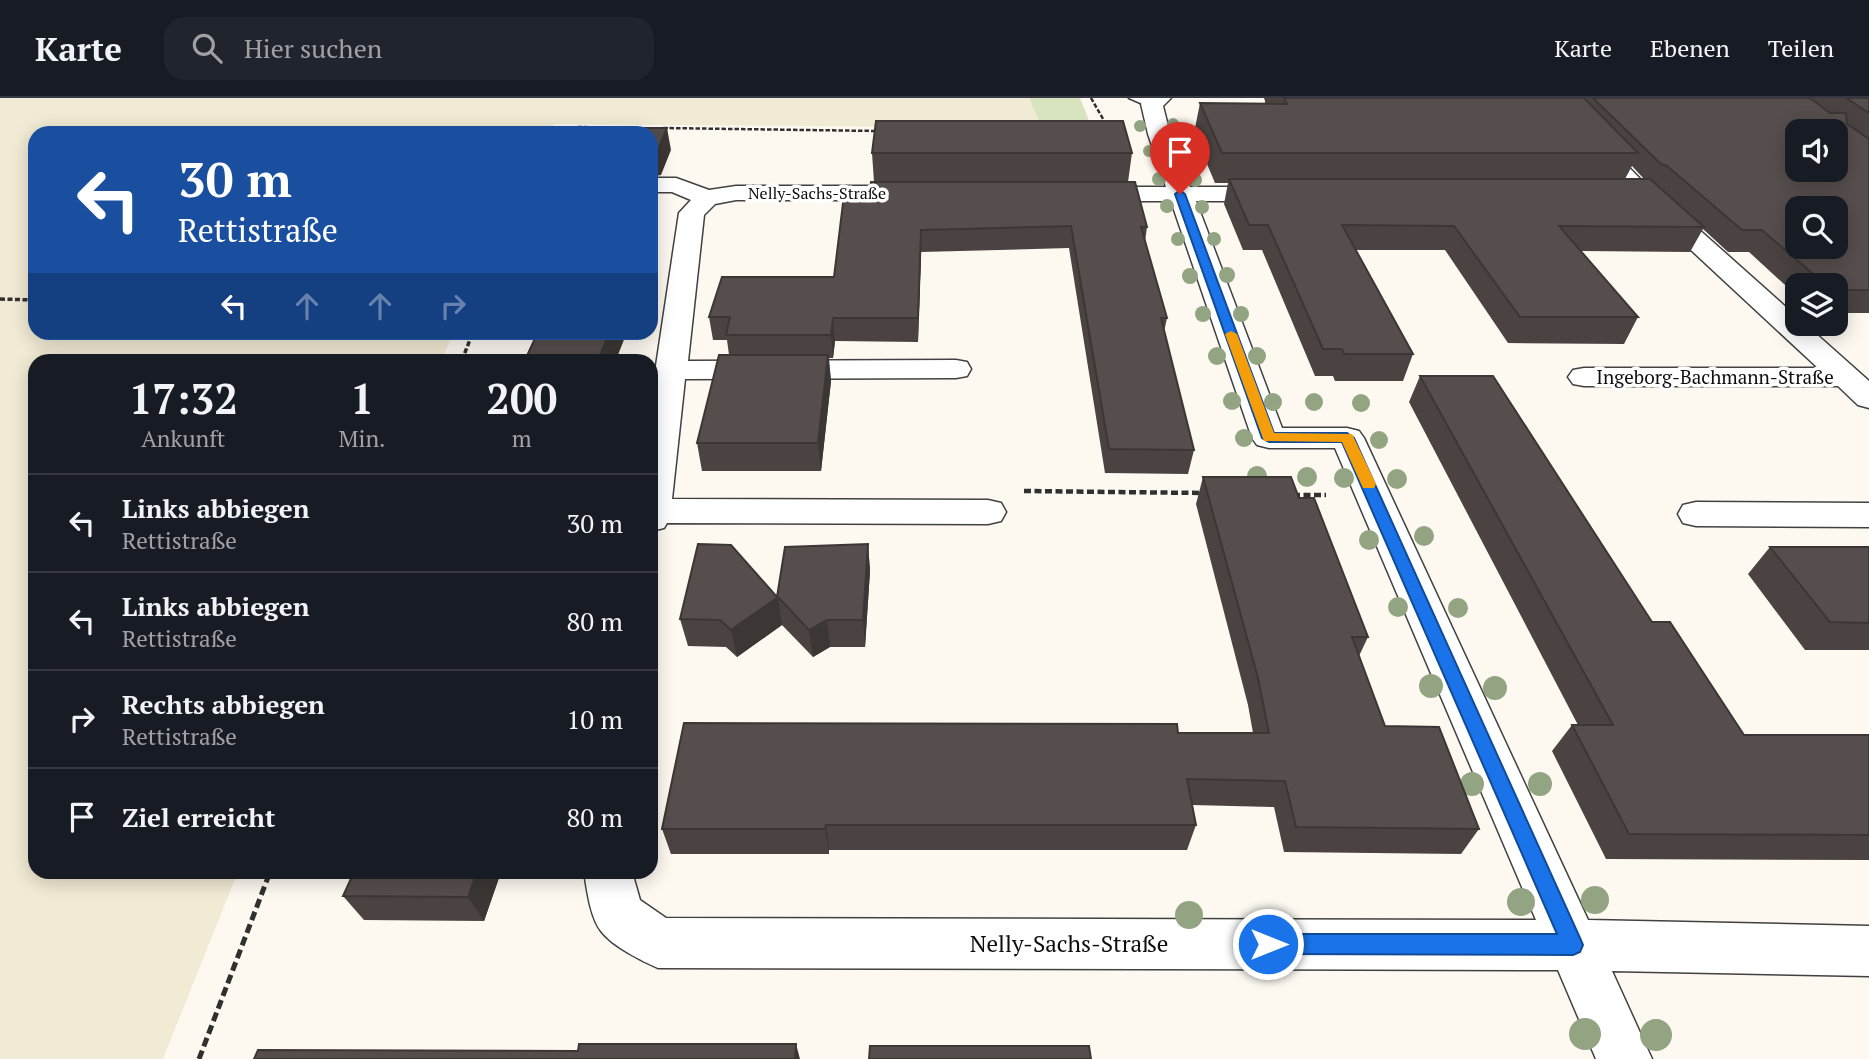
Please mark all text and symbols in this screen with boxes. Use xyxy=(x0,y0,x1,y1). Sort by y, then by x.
search box xyxy=(164,17,654,80)
text: Karte xyxy=(35,27,122,70)
icon: search xyxy=(188,29,226,67)
text: Hier suchen xyxy=(244,31,382,65)
text: Karte xyxy=(1554,32,1612,64)
text: Ebenen xyxy=(1650,32,1730,64)
text: Teilen xyxy=(1768,32,1834,64)
map controls xyxy=(1785,119,1848,336)
button: sound xyxy=(1785,119,1848,182)
pin xyxy=(1150,122,1210,194)
icon: arrive xyxy=(1161,133,1199,171)
text: 30 m xyxy=(178,146,292,211)
icon: left xyxy=(63,154,154,245)
street label: Nelly-Sachs-Straße xyxy=(748,182,886,204)
button: search xyxy=(1785,196,1848,259)
text: Rettistraße xyxy=(178,209,338,251)
button: layers xyxy=(1785,273,1848,336)
icon: left xyxy=(215,287,253,325)
icon: ahead xyxy=(288,287,326,325)
icon: ahead xyxy=(361,287,399,325)
icon: right xyxy=(434,287,472,325)
street label: Ingeborg-Bachmann-Straße xyxy=(1596,364,1834,389)
text: 17:32 xyxy=(129,370,238,426)
text: 1 xyxy=(350,370,374,426)
text: 200 xyxy=(486,370,557,426)
text: Ankunft xyxy=(141,423,225,454)
text: Min. xyxy=(339,423,386,454)
text: m xyxy=(512,423,532,454)
text: Links abbiegen xyxy=(122,491,310,525)
icon: left xyxy=(63,504,101,542)
text: 30 m xyxy=(567,506,623,540)
text: Rettistraße xyxy=(122,525,237,556)
text: Links abbiegen xyxy=(122,589,310,623)
icon: left xyxy=(63,602,101,640)
text: 80 m xyxy=(567,604,623,638)
text: Rettistraße xyxy=(122,623,237,654)
text: Rechts abbiegen xyxy=(122,687,325,721)
icon: right xyxy=(63,700,101,738)
text: 10 m xyxy=(567,702,623,736)
text: Rettistraße xyxy=(122,721,237,752)
icon: arrive xyxy=(63,798,101,836)
text: Ziel erreicht xyxy=(122,800,275,834)
text: 80 m xyxy=(567,800,623,834)
position arrow xyxy=(1231,907,1305,981)
street label: Nelly-Sachs-Straße xyxy=(970,928,1168,959)

